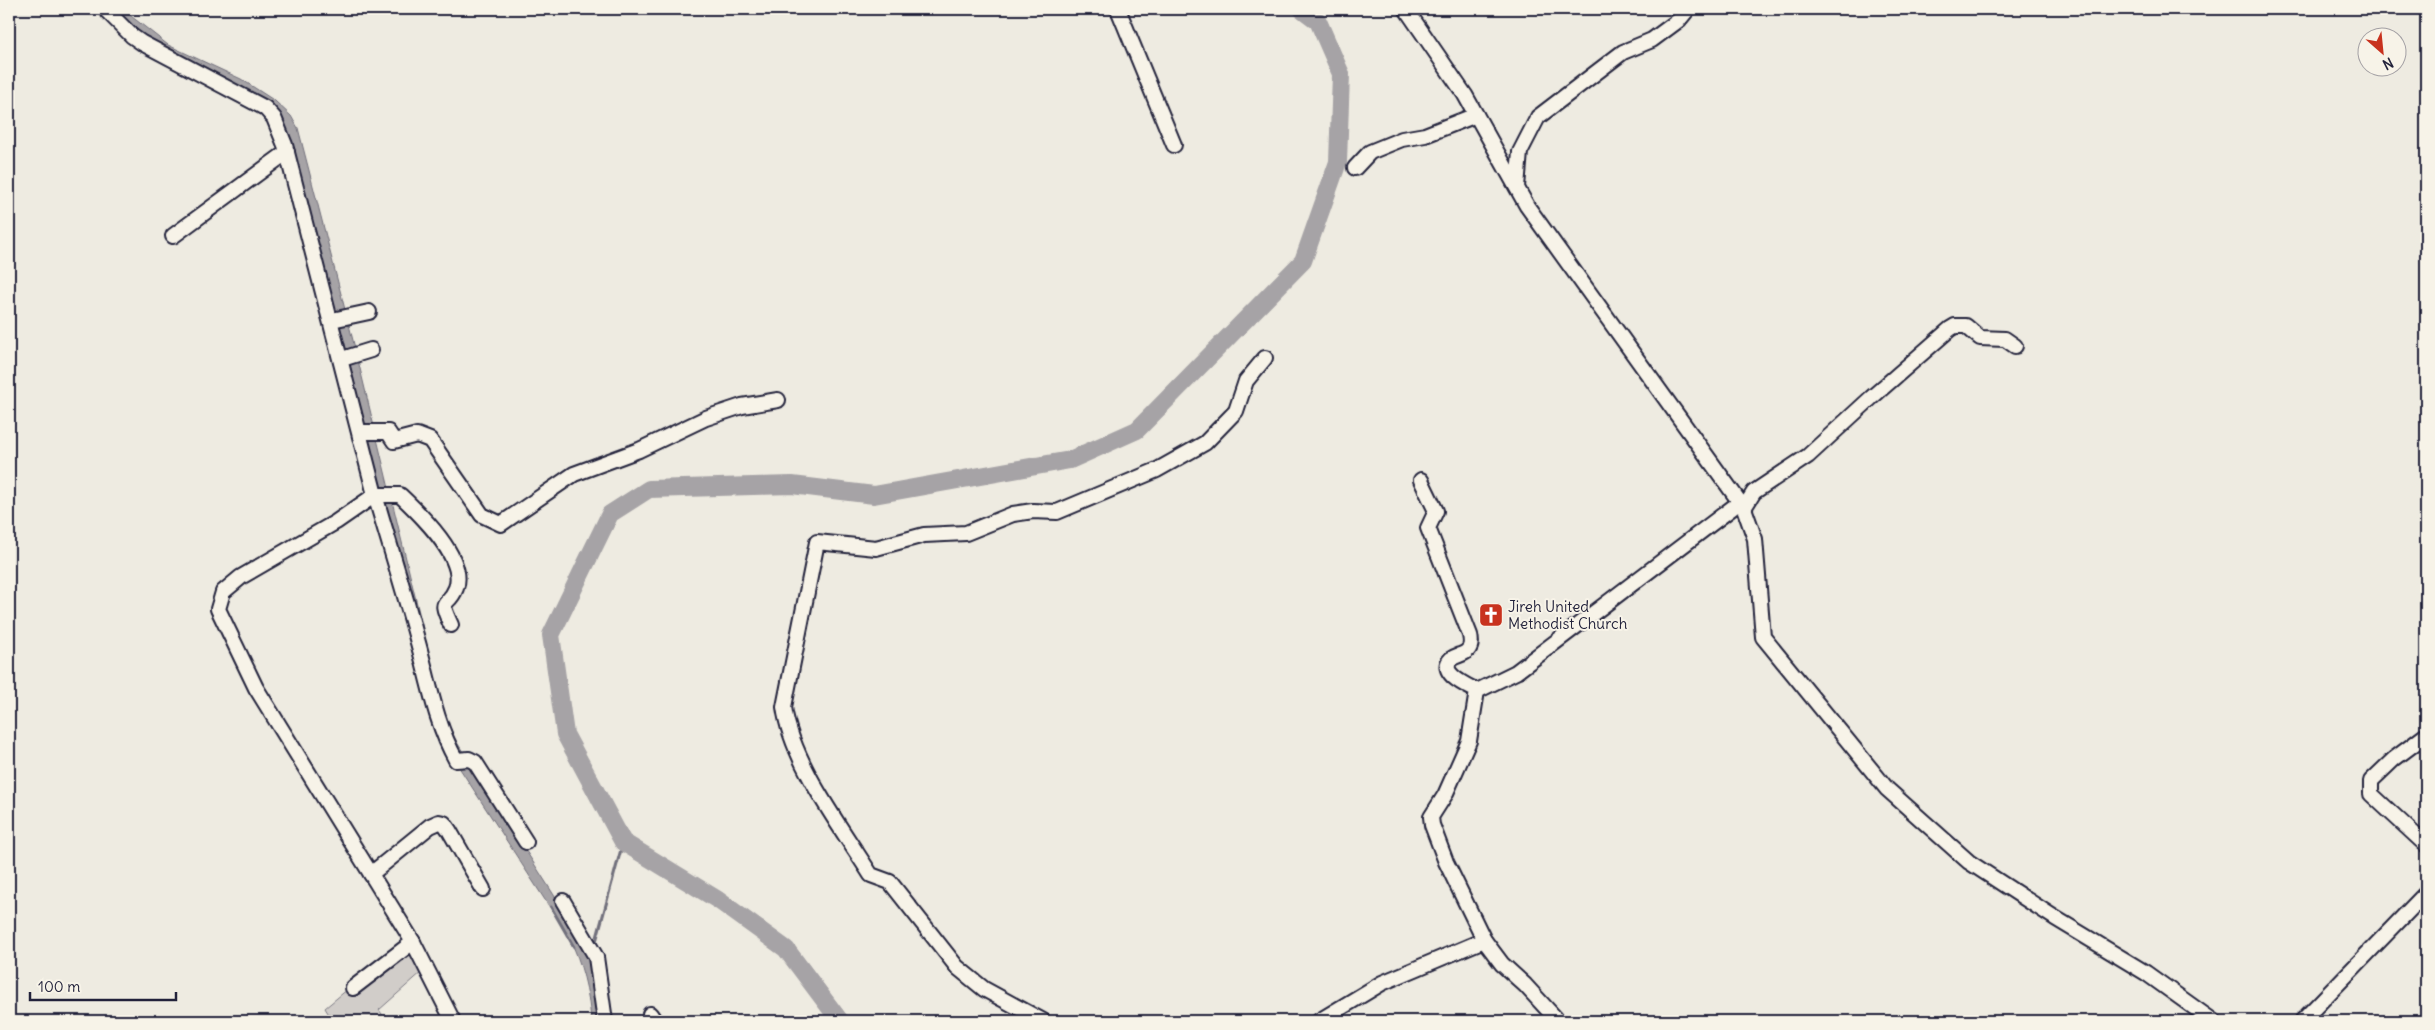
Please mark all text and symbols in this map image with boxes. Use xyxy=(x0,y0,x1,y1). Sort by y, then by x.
north arrow xyxy=(2358,28,2408,78)
text: N xyxy=(2380,53,2396,74)
place label: Jireh United Methodist Church xyxy=(1508,597,1628,633)
church icon: Jireh United Methodist Church xyxy=(1478,602,1504,628)
scale bar xyxy=(30,970,176,1002)
text: 100 m xyxy=(38,977,80,996)

